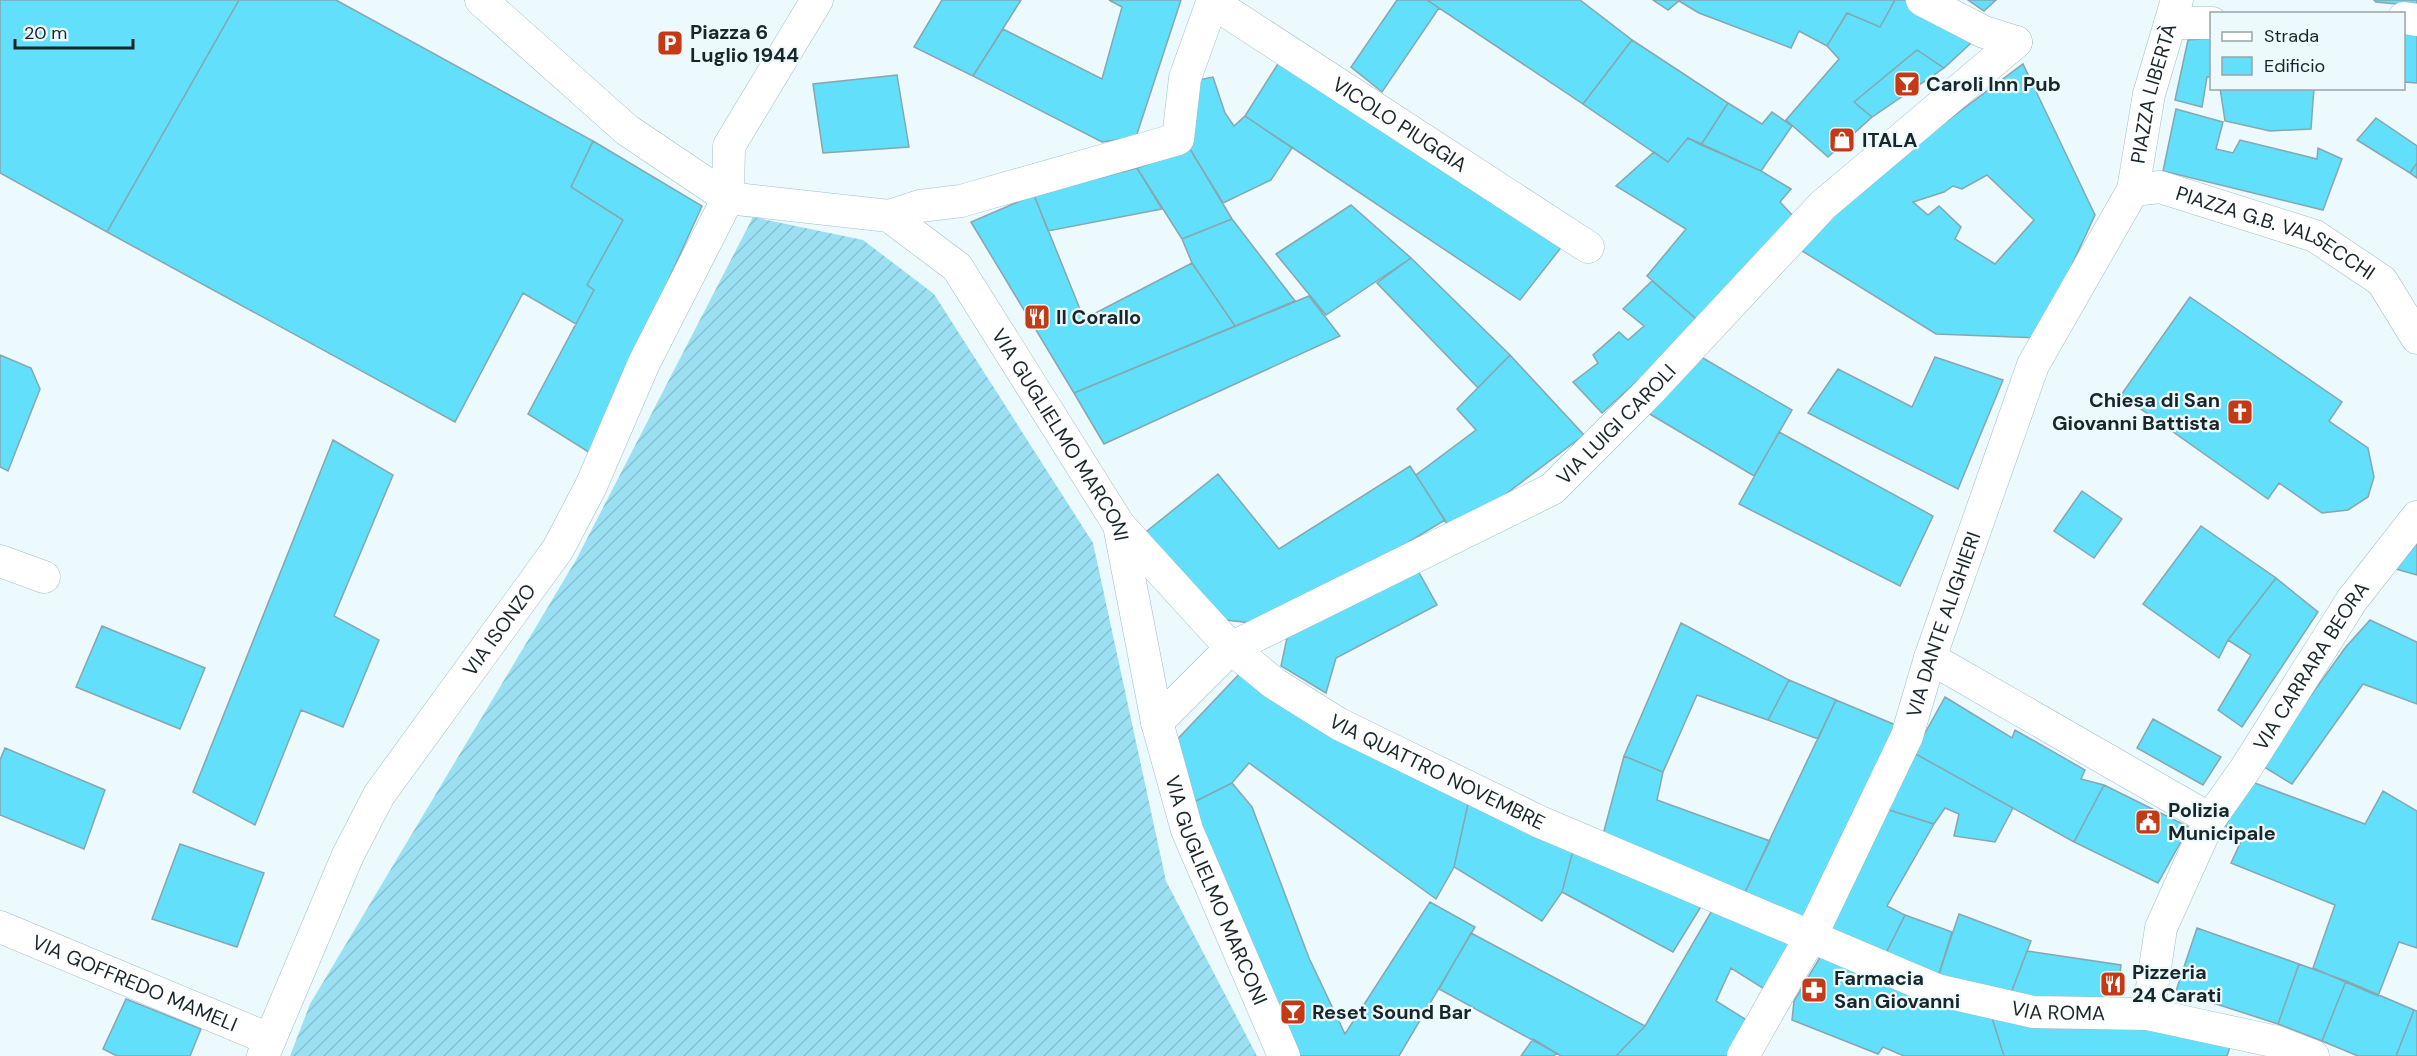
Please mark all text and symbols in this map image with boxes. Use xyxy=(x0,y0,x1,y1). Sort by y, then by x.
scale bar xyxy=(15,12,134,50)
legend xyxy=(2210,12,2405,90)
place label: Piazza 6 Luglio 1944 xyxy=(690,19,799,68)
street label: PIAZZA LIBERTÀ xyxy=(2125,20,2182,165)
text: 20 m xyxy=(24,21,67,45)
text: Strada xyxy=(2264,24,2319,48)
parking icon: Piazza 6 Luglio 1944 xyxy=(655,28,685,58)
text: Edificio xyxy=(2264,54,2325,78)
bar icon: Caroli Inn Pub xyxy=(1892,69,1922,99)
street label: VICOLO PIUGGIA xyxy=(1327,71,1472,178)
place label: Caroli Inn Pub xyxy=(1926,71,2061,97)
shop icon: ITALA xyxy=(1827,125,1857,155)
place label: ITALA xyxy=(1862,127,1917,153)
street label: PIAZZA G.B. VALSECCHI xyxy=(2173,180,2380,286)
restaurant icon: Il Corallo xyxy=(1022,302,1052,332)
place label: Il Corallo xyxy=(1056,304,1141,330)
street label: VIA GUGLIELMO MARCONI xyxy=(986,324,1135,543)
street label: VIA LUIGI CAROLI xyxy=(1551,358,1681,490)
place label: Chiesa di San Giovanni Battista xyxy=(2052,387,2220,436)
church icon: Chiesa di San Giovanni Battista xyxy=(2225,397,2255,427)
street label: VIA DANTE ALIGHIERI xyxy=(1900,528,1986,720)
street label: VIA CARRARA BEORA xyxy=(2247,576,2375,755)
street label: VIA ISONZO xyxy=(457,578,542,681)
street label: VIA QUATTRO NOVEMBRE xyxy=(1324,708,1550,836)
street label: VIA GUGLIELMO MARCONI xyxy=(1159,772,1273,1009)
place label: Polizia Municipale xyxy=(2168,797,2276,846)
public building icon: Polizia Municipale xyxy=(2133,807,2163,837)
street label: VIA GOFFREDO MAMELI xyxy=(28,929,241,1037)
place label: Pizzeria 24 Carati xyxy=(2132,959,2222,1008)
place label: Farmacia San Giovanni xyxy=(1834,965,1960,1014)
restaurant icon: Pizzeria 24 Carati xyxy=(2098,969,2128,999)
pharmacy icon: Farmacia San Giovanni xyxy=(1799,975,1829,1005)
street label: VIA ROMA xyxy=(2009,994,2105,1026)
bar icon: Reset Sound Bar xyxy=(1278,997,1308,1027)
place label: Reset Sound Bar xyxy=(1312,999,1471,1025)

